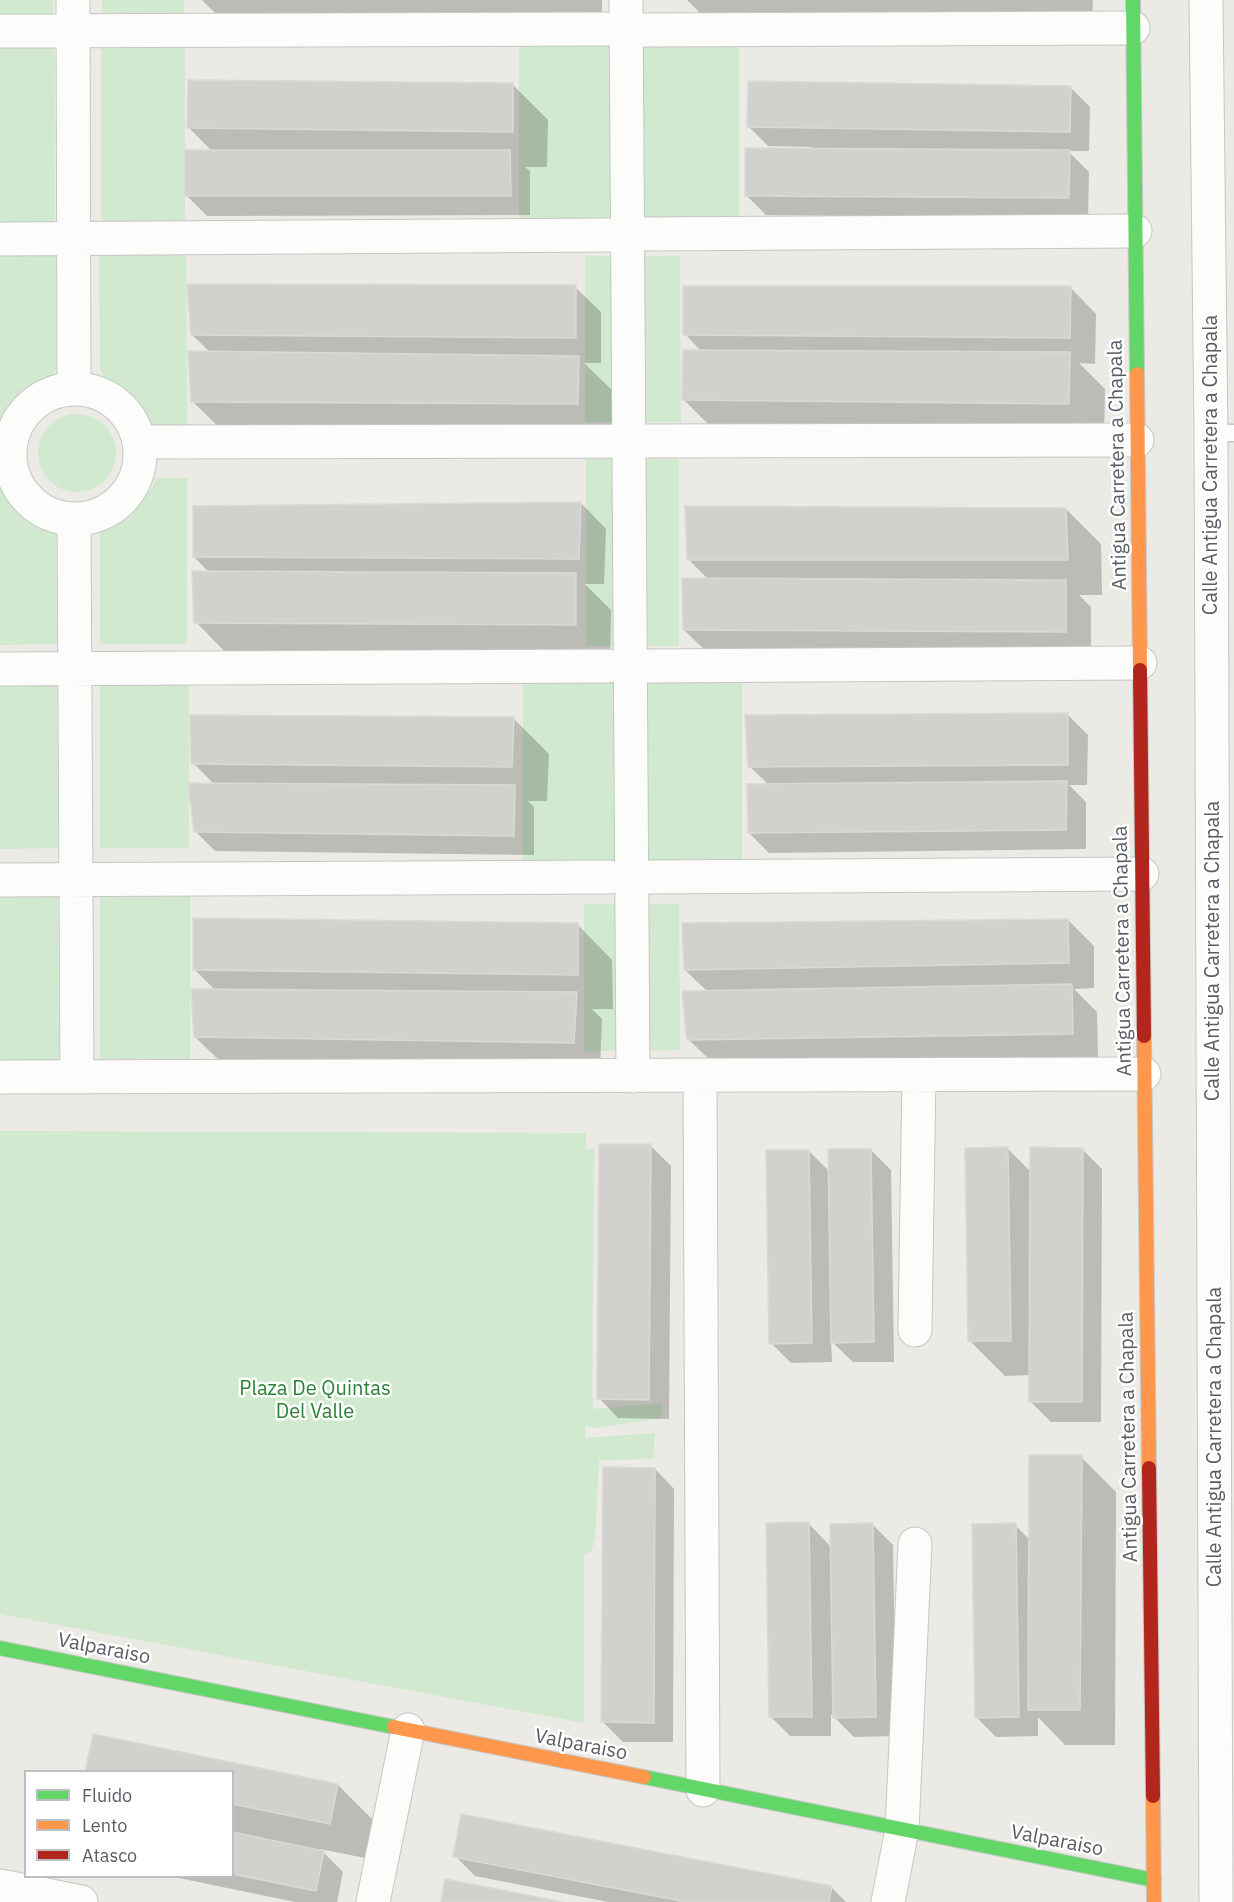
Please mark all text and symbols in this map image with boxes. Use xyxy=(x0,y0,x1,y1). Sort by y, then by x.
street label: Calle Antigua Carretera a Chapala xyxy=(1199,315,1223,615)
street label: Antigua Carretera a Chapala xyxy=(1104,339,1132,591)
street label: Calle Antigua Carretera a Chapala xyxy=(1201,801,1225,1101)
street label: Antigua Carretera a Chapala xyxy=(1109,825,1137,1077)
street label: Calle Antigua Carretera a Chapala xyxy=(1203,1287,1227,1587)
street label: Antigua Carretera a Chapala xyxy=(1115,1311,1143,1563)
park label: Plaza De Quintas Del Valle xyxy=(239,1377,391,1424)
street label: Valparaiso xyxy=(56,1628,152,1670)
street label: Valparaiso xyxy=(533,1724,629,1766)
legend xyxy=(24,1770,234,1878)
text: Fluido xyxy=(82,1784,132,1807)
text: Lento xyxy=(82,1814,127,1837)
street label: Valparaiso xyxy=(1009,1820,1105,1862)
text: Atasco xyxy=(82,1844,137,1867)

